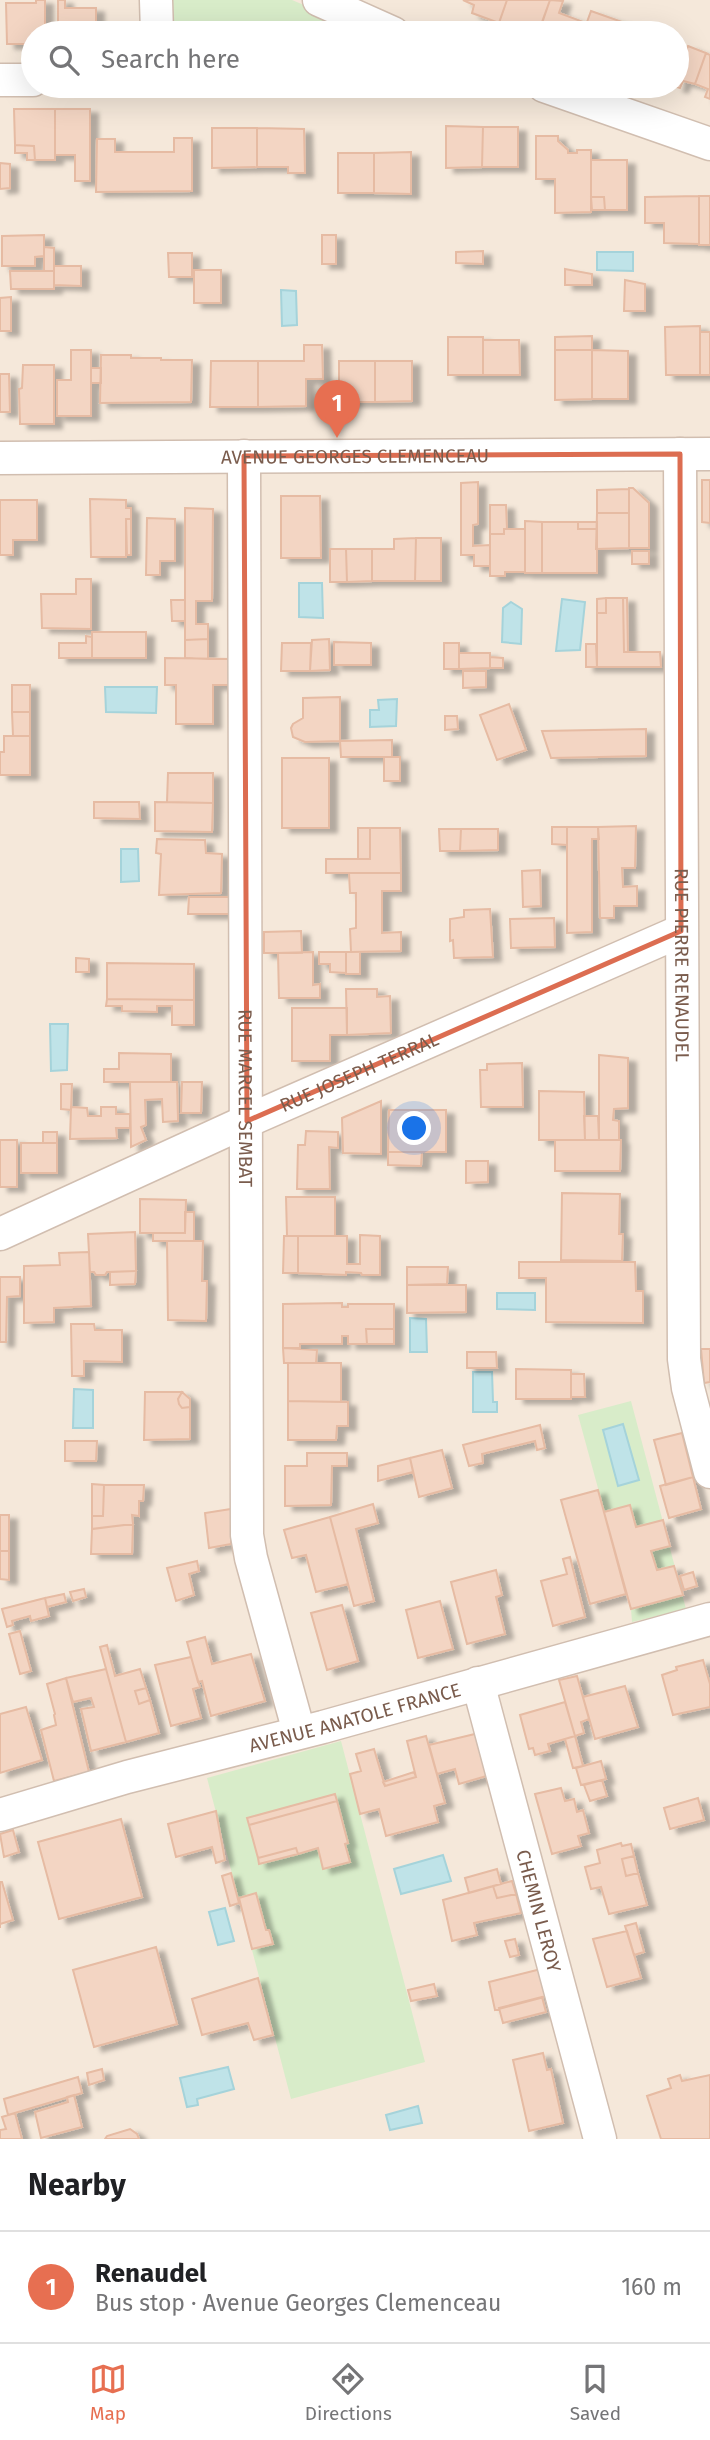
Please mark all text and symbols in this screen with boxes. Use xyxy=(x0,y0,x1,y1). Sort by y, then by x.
search box xyxy=(21,21,689,98)
icon: search xyxy=(45,41,83,79)
text: Search here xyxy=(101,44,240,75)
pin: 1 xyxy=(314,380,360,438)
street label: AVENUE GEORGES CLEMENCEAU xyxy=(221,444,489,469)
street label: RUE PIERRE RENAUDEL xyxy=(670,868,694,1063)
street label: RUE MARCEL SEMBAT xyxy=(234,1009,257,1187)
street label: RUE JOSEPH TERRAL xyxy=(276,1027,443,1117)
your location xyxy=(397,1111,431,1145)
street label: AVENUE ANATOLE FRANCE xyxy=(247,1678,463,1757)
street label: CHEMIN LEROY xyxy=(511,1847,566,1976)
text: Nearby xyxy=(28,2167,126,2203)
text: Renaudel xyxy=(95,2258,207,2289)
text: 1 xyxy=(46,2273,56,2301)
text: 160 m xyxy=(621,2273,682,2301)
text: Bus stop · Avenue Georges Clemenceau xyxy=(95,2289,501,2317)
tab: Map xyxy=(89,2360,127,2425)
tab: Directions xyxy=(305,2360,392,2425)
tab: Saved xyxy=(570,2360,621,2425)

